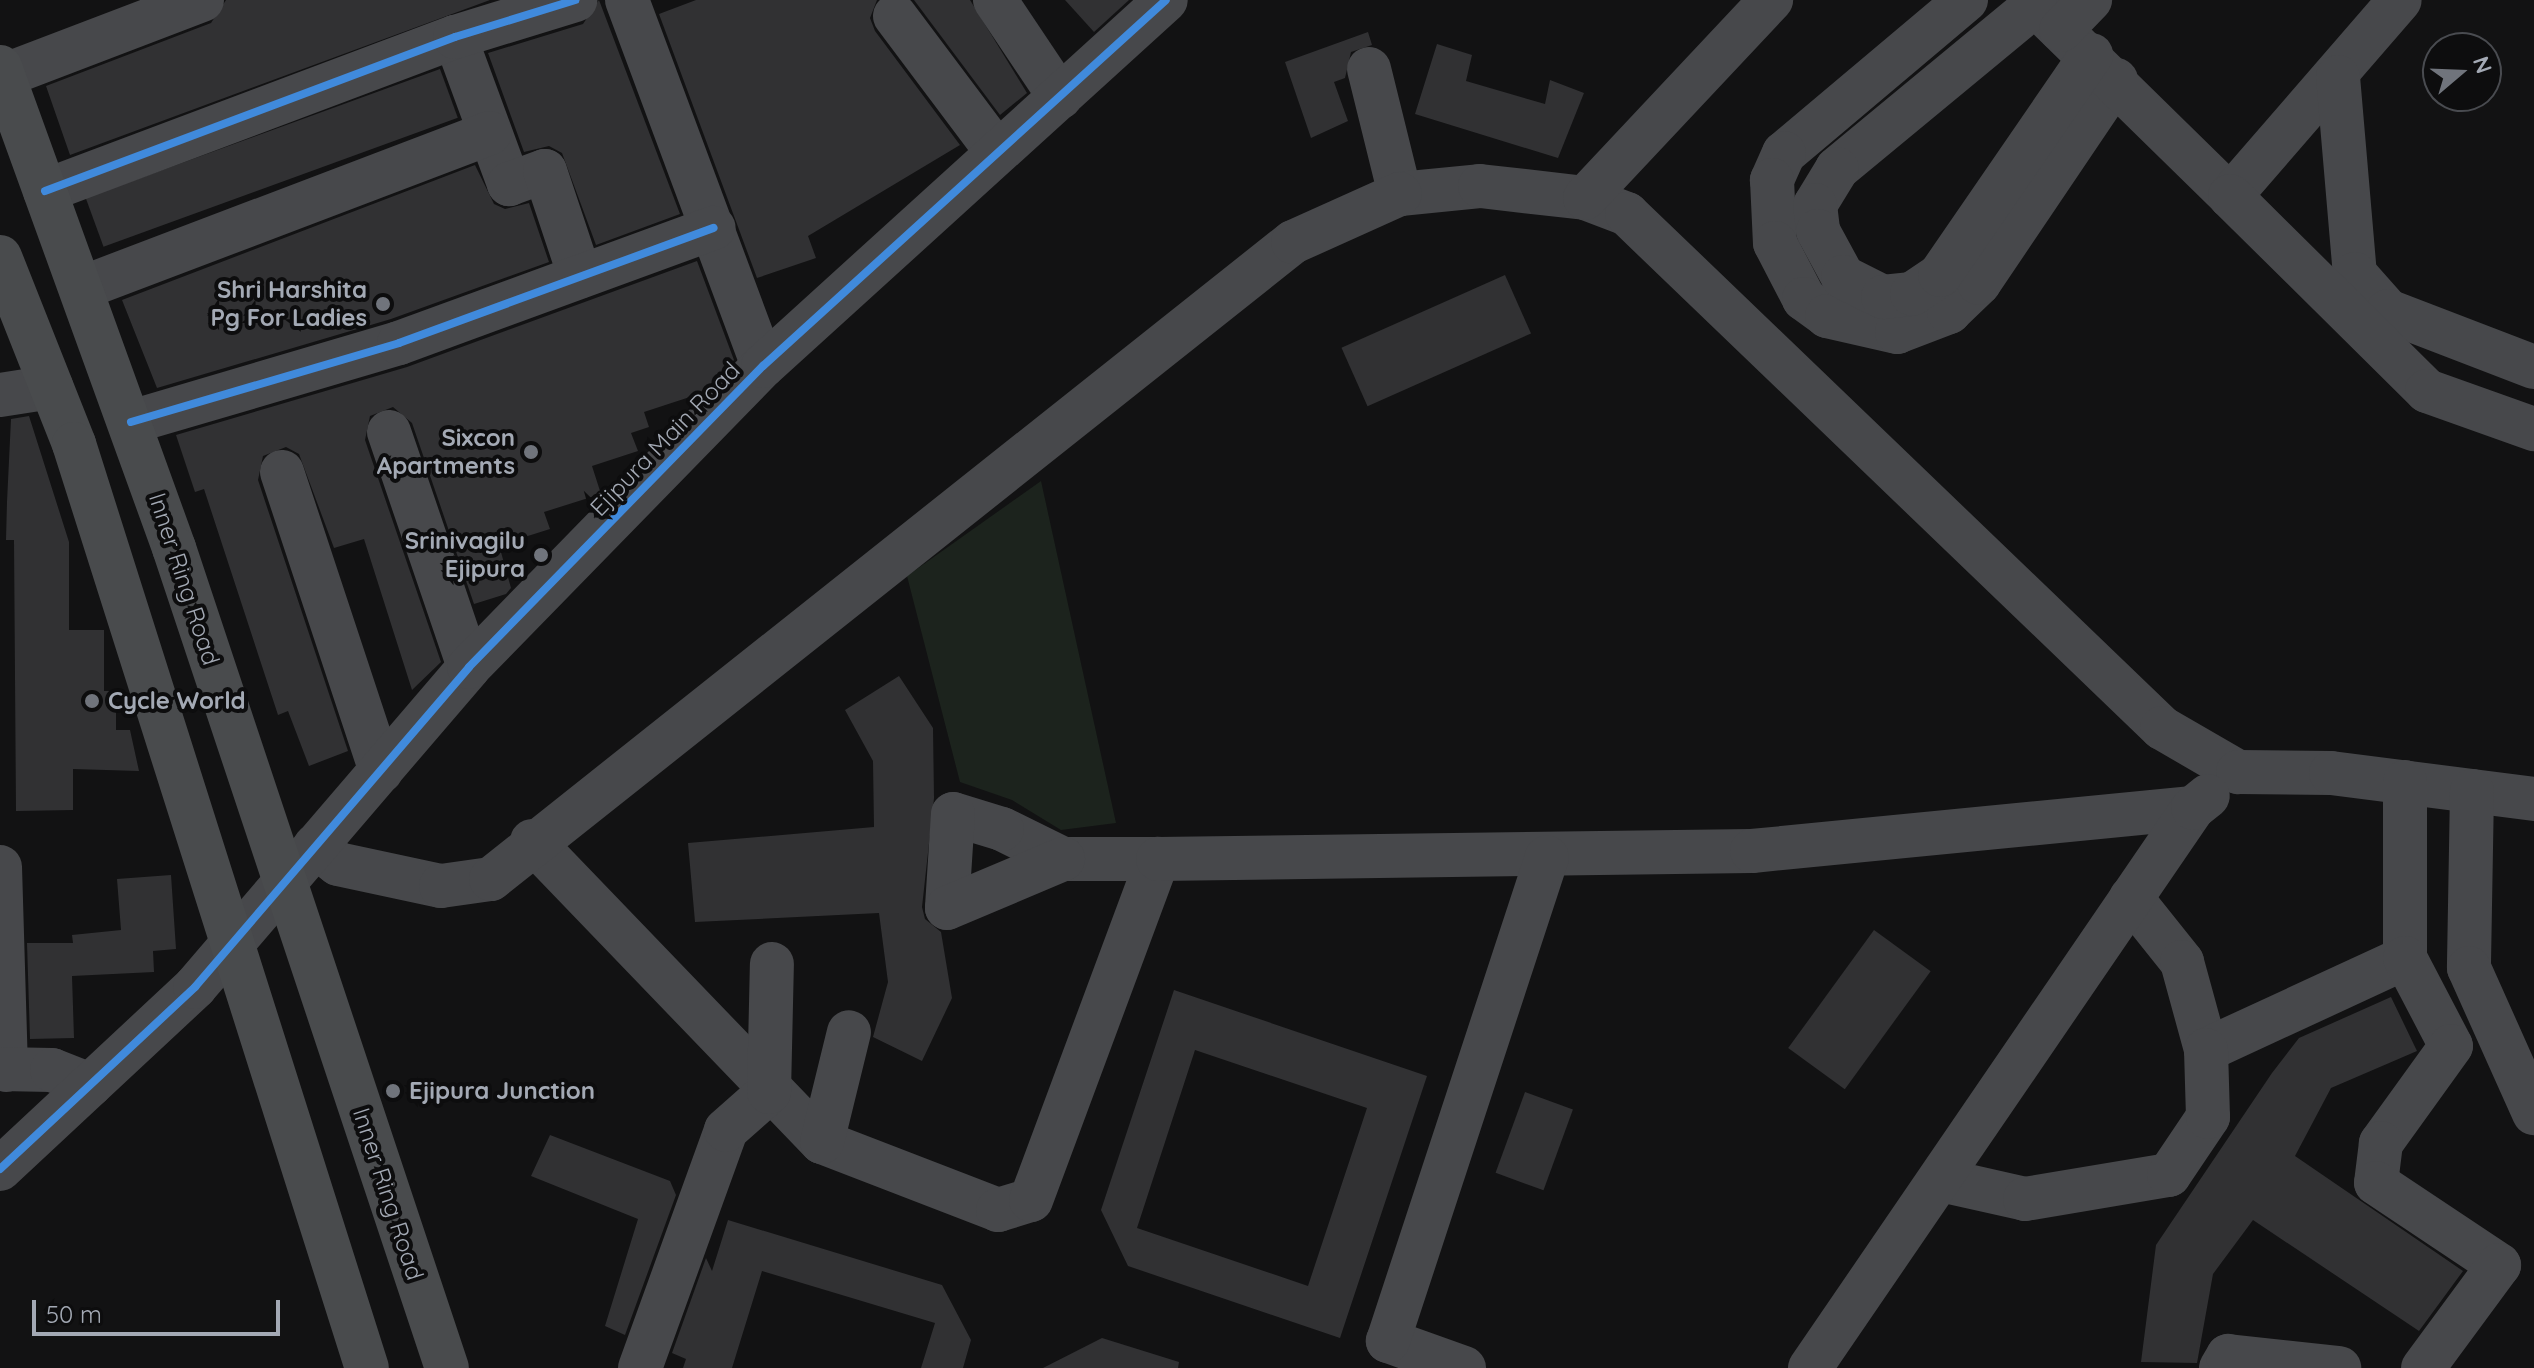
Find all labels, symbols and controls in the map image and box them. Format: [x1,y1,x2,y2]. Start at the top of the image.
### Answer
north arrow [2422,32,2502,112]
text: N [2467,53,2499,77]
place label: Shri Harshita Pg For Ladies [210,276,367,332]
marker: Shri Harshita Pg For Ladies [374,295,392,313]
street label: Ejipura Main Road [584,356,746,522]
place label: Sixcon Apartments [377,424,515,480]
marker: Sixcon Apartments [522,443,540,461]
street label: Inner Ring Road [143,489,225,669]
place label: Srinivagilu Ejipura [405,527,525,583]
marker: Srinivagilu Ejipura [532,546,550,564]
place label: Cycle World [108,687,246,715]
marker: Cycle World [83,692,101,710]
place label: Ejipura Junction [409,1077,595,1105]
marker: Ejipura Junction [384,1082,402,1100]
street label: Inner Ring Road [347,1104,429,1284]
scale bar [36,1284,284,1334]
text: 50 m [46,1299,102,1329]

